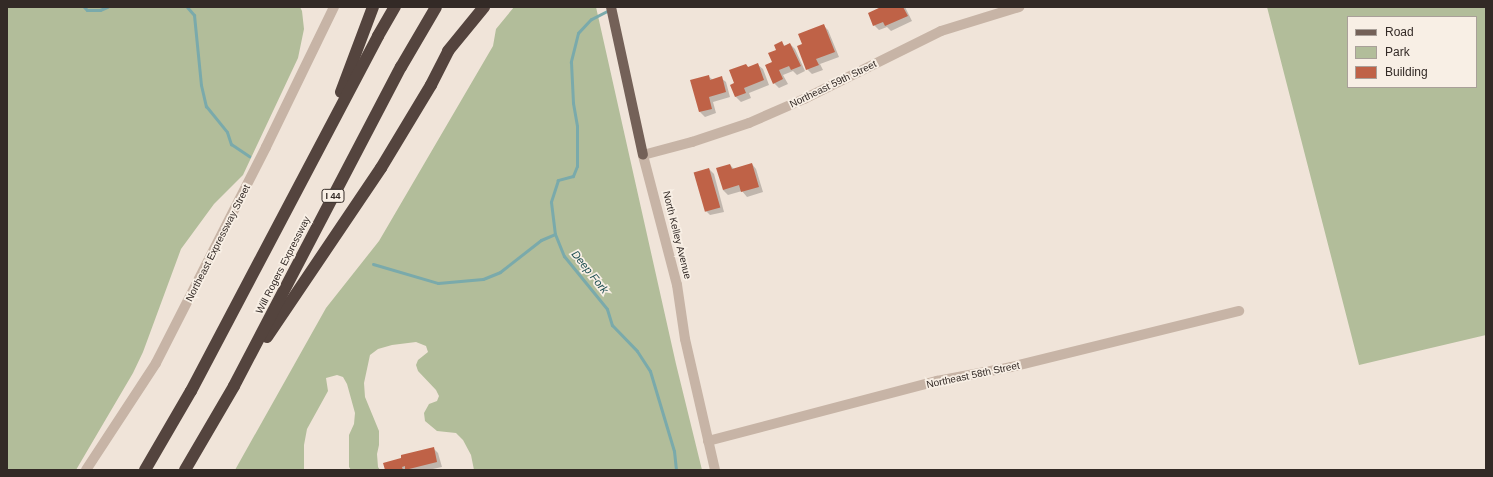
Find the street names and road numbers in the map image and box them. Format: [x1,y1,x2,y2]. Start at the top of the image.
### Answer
street label: Northeast 59th Street [788,58,878,110]
street label: Northeast Expressway Street [183,183,253,303]
road number: I 44 [321,189,345,203]
street label: North Kelley Avenue [660,189,694,281]
street label: Will Rogers Expressway [253,214,313,316]
street label: Northeast 58th Street [925,359,1021,391]

